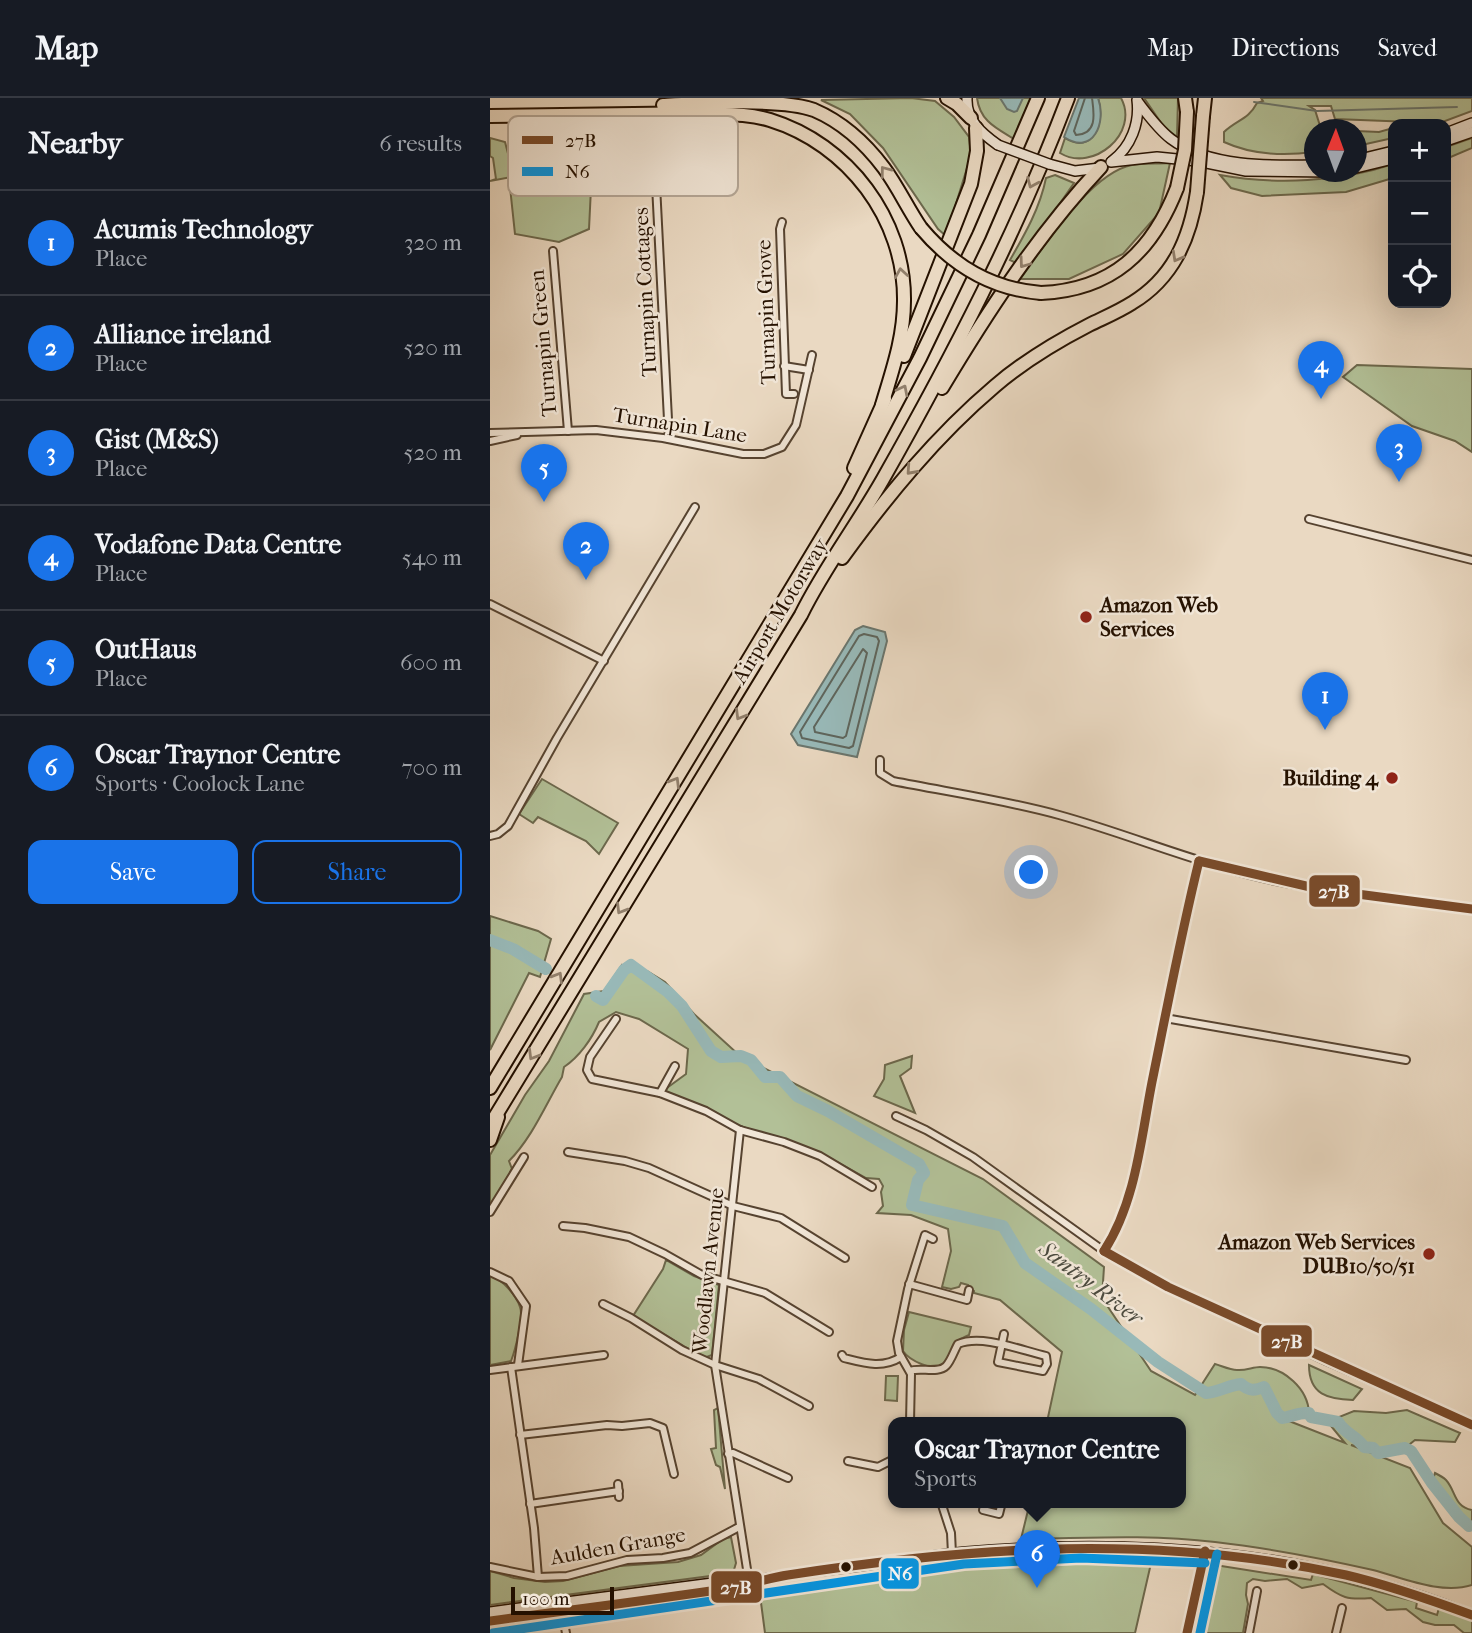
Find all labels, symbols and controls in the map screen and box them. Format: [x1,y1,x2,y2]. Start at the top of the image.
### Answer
text: Map [35,29,98,68]
text: Map [1147,34,1193,62]
text: Directions [1231,34,1339,62]
text: Saved [1377,34,1437,62]
legend [508,116,738,196]
north arrow [1304,119,1367,182]
map controls [1388,119,1451,308]
button: + [1388,119,1451,182]
text: Nearby [28,126,123,161]
text: 6 results [379,130,462,157]
text: 27B [565,130,596,152]
text: N6 [565,161,590,183]
one-way arrow [880,166,893,178]
one-way arrow [1026,177,1040,189]
button: − [1388,182,1451,245]
street label: Turnapin Cottages [629,207,661,377]
text: Acumis Technology [95,214,313,245]
text: 1 [47,229,55,256]
text: 320 m [404,229,462,256]
street label: Turnapin Grove [751,239,781,385]
text: Place [95,245,147,272]
button: locate [1388,245,1451,308]
one-way arrow [1172,250,1185,262]
one-way arrow [1020,255,1032,268]
one-way arrow [894,267,909,279]
street label: Turnapin Green [525,269,561,417]
text: Alliance ireland [95,319,271,350]
text: 2 [45,334,57,361]
text: 520 m [403,334,462,361]
pin: 4 [1298,341,1344,399]
text: Place [95,350,147,377]
one-way arrow [895,385,909,397]
street label: Turnapin Lane [611,403,749,447]
text: Gist (M&S) [95,424,219,455]
pin: 3 [1376,424,1422,482]
text: 3 [46,439,56,466]
text: 520 m [403,439,462,466]
pin: 5 [521,444,567,502]
text: Place [95,455,147,482]
one-way arrow [907,462,919,475]
pin: 2 [563,522,609,580]
text: Vodafone Data Centre [95,529,341,560]
street label: Airport Motorway [727,534,833,689]
text: 4 [44,544,58,571]
text: 540 m [402,544,462,571]
text: Place [95,560,147,587]
place label: Amazon Web Services [1098,593,1218,641]
marker: Amazon Web Services [1078,609,1094,625]
text: OutHaus [95,634,196,665]
text: 5 [46,649,56,676]
text: 600 m [400,649,462,676]
text: Place [95,665,147,692]
pin: 1 [1302,672,1348,730]
one-way arrow [735,708,748,721]
text: Oscar Traynor Centre [95,739,340,770]
text: 6 [45,754,57,781]
text: 700 m [402,754,462,781]
place label: Building 4 [1283,766,1380,791]
text: Sports · Coolock Lane [95,770,305,797]
marker: Building 4 [1384,770,1400,786]
one-way arrow [667,776,680,789]
button: Save [28,840,238,904]
button: Share [252,840,462,904]
your location [1014,855,1048,889]
line badge: 27B [1308,874,1361,908]
text: 27B [1318,881,1350,903]
one-way arrow [617,902,630,915]
one-way arrow [549,971,562,984]
one-way arrow [528,1047,541,1060]
street label: Woodlawn Avenue [687,1187,729,1356]
place label: Amazon Web Services DUB10/50/51 [1216,1230,1415,1278]
water label: Santry River [1033,1235,1150,1332]
marker: Amazon Web Services DUB10/50/51 [1421,1246,1437,1262]
line badge: 27B [1260,1324,1313,1358]
text: 27B [1271,1331,1303,1353]
popup [888,1417,1186,1508]
text: Oscar Traynor Centre [914,1434,1160,1465]
text: Sports [914,1465,977,1492]
street label: Aulden Grange [548,1522,687,1570]
pin: 6 [1014,1530,1060,1588]
line badge: N6 [880,1557,920,1590]
unlabelled marker [1286,1558,1300,1572]
unlabelled marker [839,1560,853,1574]
text: N6 [888,1563,913,1585]
line badge: 27B [710,1570,763,1604]
text: 27B [720,1577,752,1599]
scale bar [511,1584,614,1616]
text: 100 m [522,1588,570,1610]

